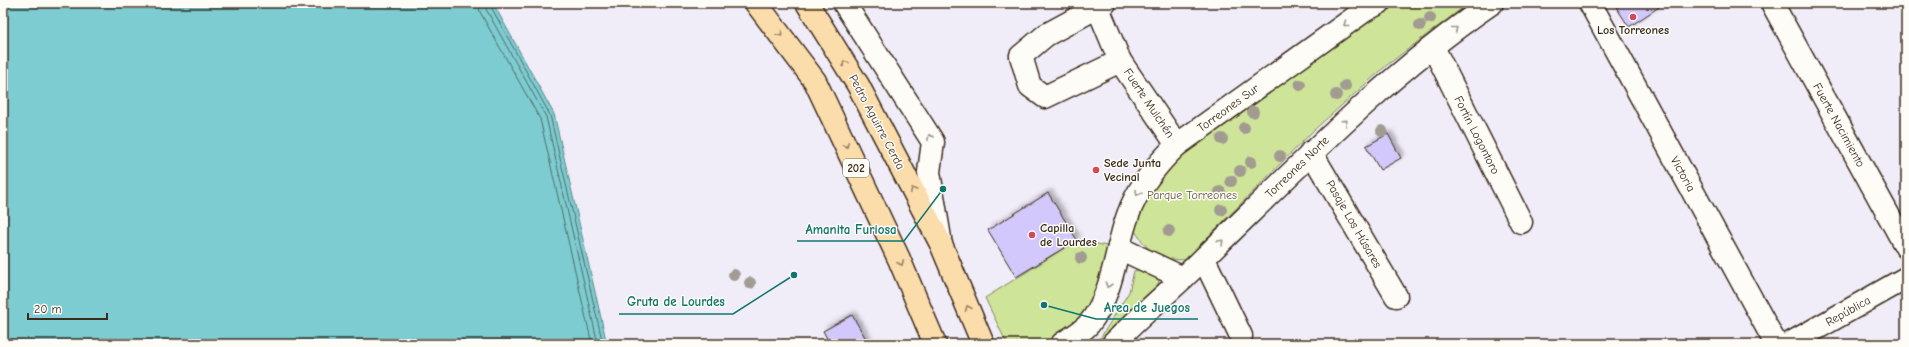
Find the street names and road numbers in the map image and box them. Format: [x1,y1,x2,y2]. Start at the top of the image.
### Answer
street label: Fuerte Mulchén [1121,66,1177,140]
street label: Pedro Aguirre Cerda [846,72,908,172]
street label: Fuerte Nacimiento [1810,80,1868,170]
street label: Torreones Sur [1195,81,1262,135]
street label: Fortín Logontoro [1451,94,1503,176]
street label: Torreones Norte [1262,133,1332,201]
street label: Victoria [1668,154,1698,194]
road number: 202 [843,159,869,177]
street label: Pasaje Los Húsares [1323,178,1385,270]
street label: República [1823,293,1873,329]

